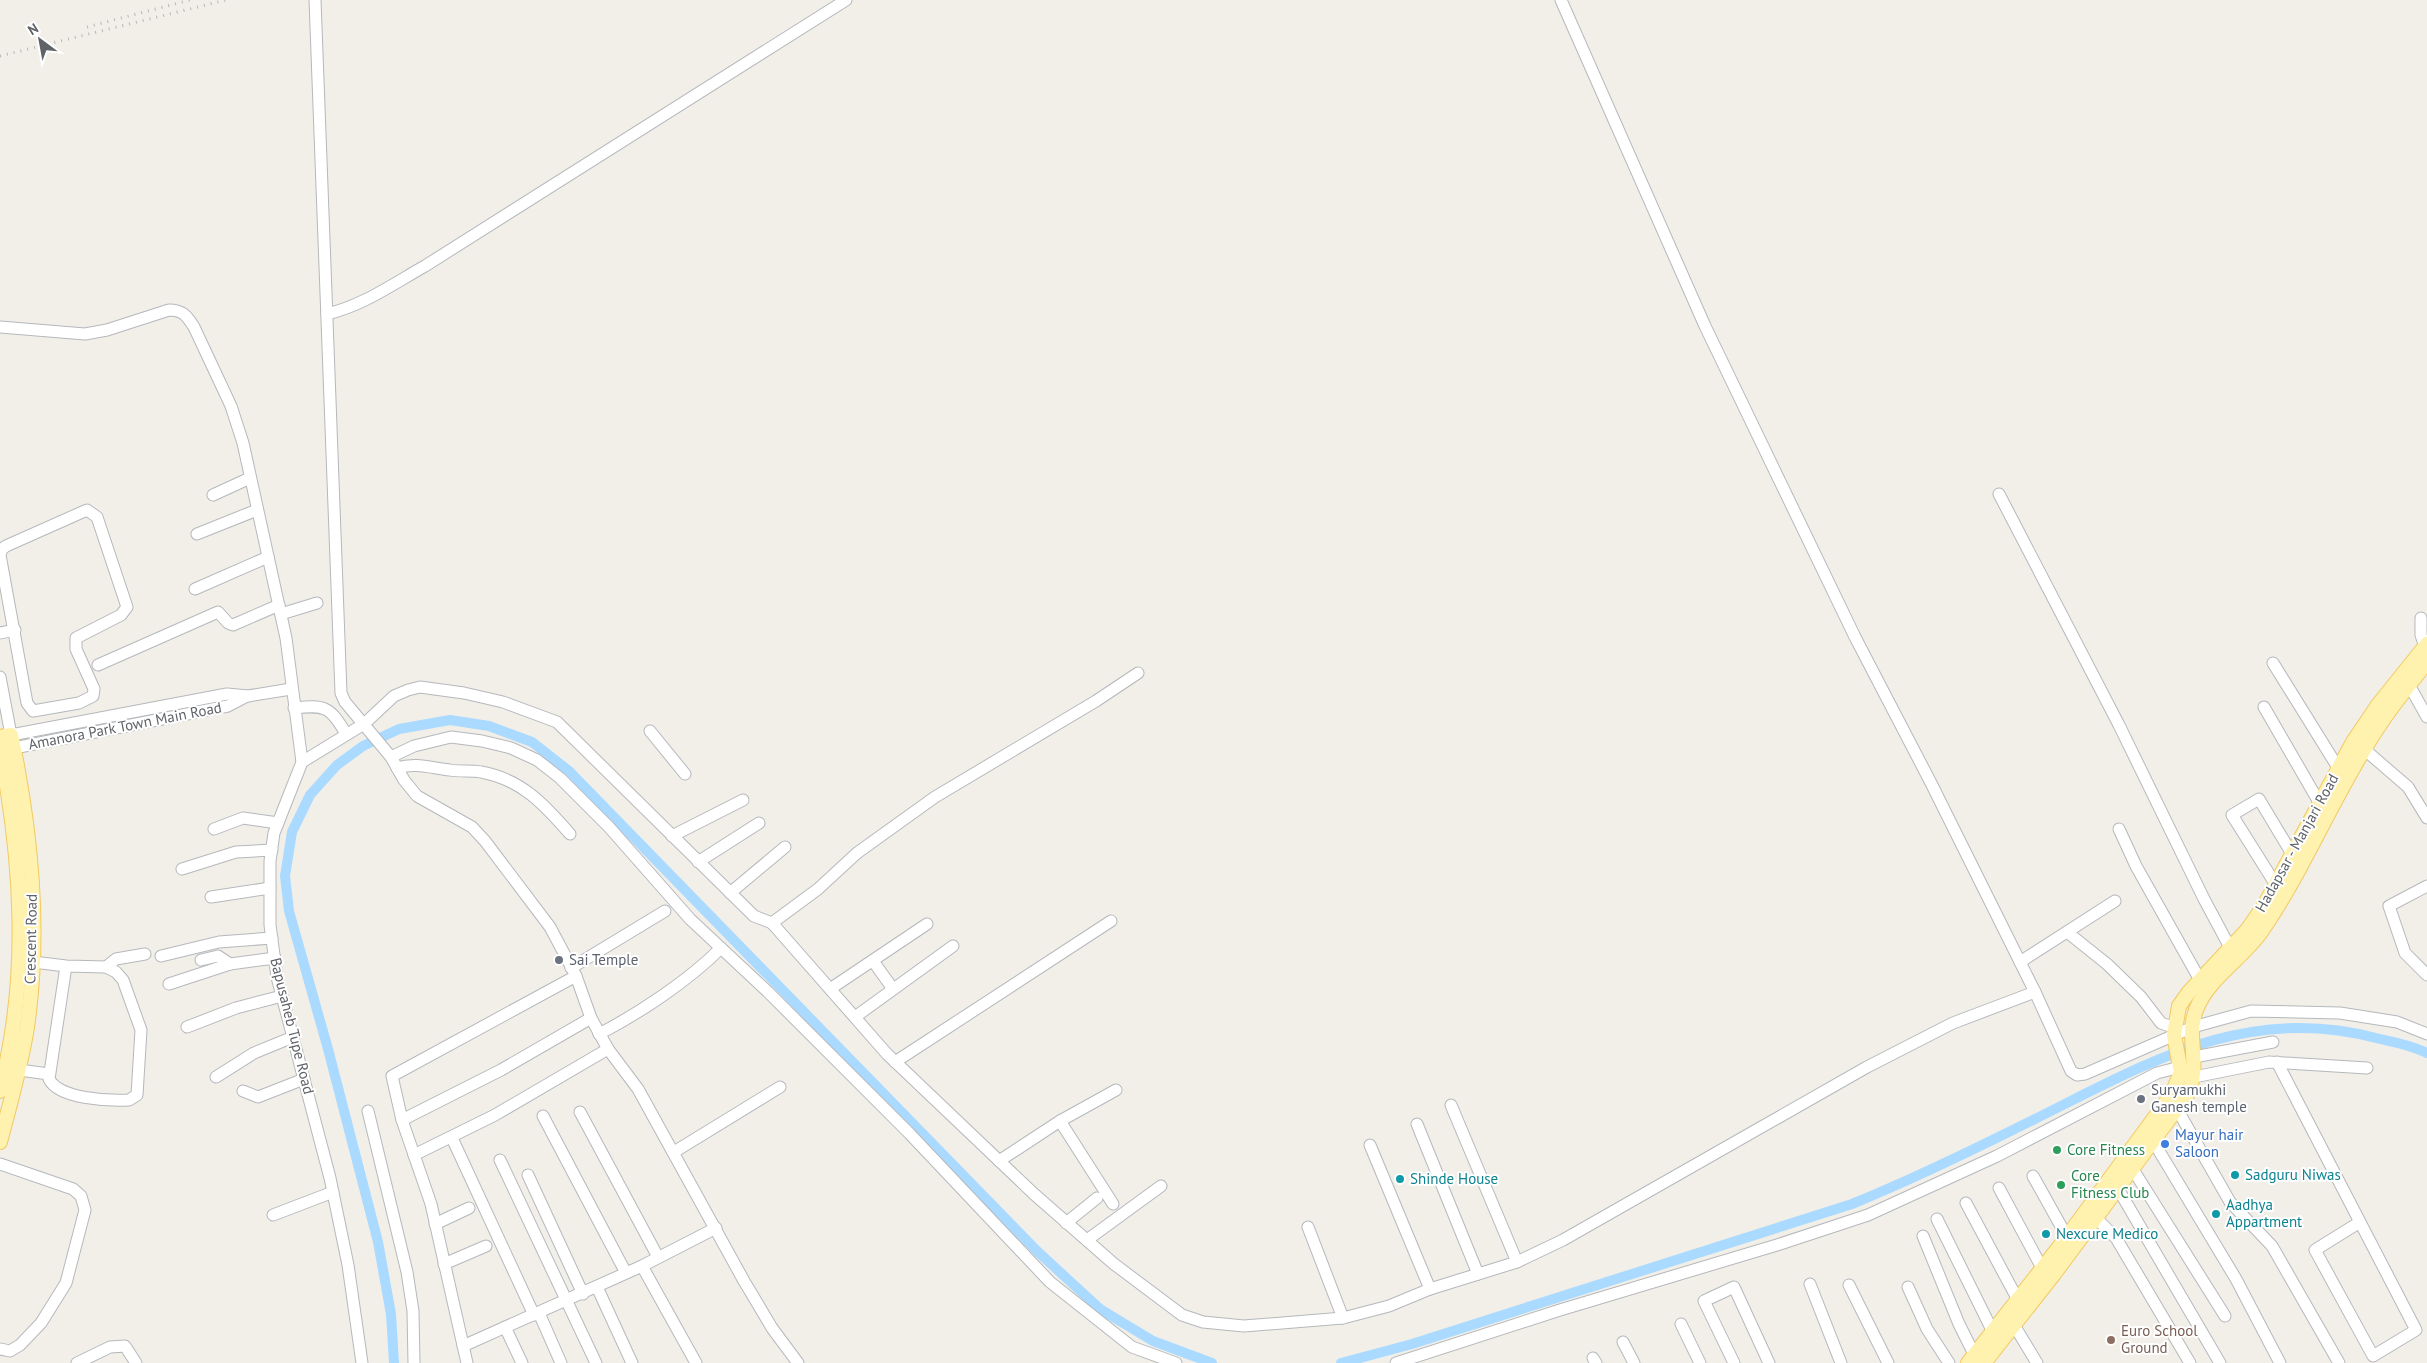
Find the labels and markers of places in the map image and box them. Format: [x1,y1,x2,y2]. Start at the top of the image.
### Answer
place label: Sai Temple [569,950,638,969]
marker: Sai Temple [553,954,565,966]
place label: Suryamukhi Ganesh temple [2151,1080,2247,1116]
marker: Suryamukhi Ganesh temple [2135,1093,2147,1105]
place label: Mayur hair Saloon [2175,1125,2243,1161]
marker: Mayur hair Saloon [2159,1138,2171,1150]
place label: Core Fitness [2067,1140,2145,1159]
marker: Core Fitness [2051,1144,2063,1156]
place label: Sadguru Niwas [2245,1165,2341,1184]
place label: Core Fitness Club [2071,1166,2149,1202]
place label: Shinde House [1410,1169,1498,1188]
marker: Sadguru Niwas [2229,1169,2241,1181]
marker: Shinde House [1394,1173,1406,1185]
marker: Core Fitness Club [2055,1179,2067,1191]
place label: Aadhya Appartment [2226,1195,2302,1231]
marker: Aadhya Appartment [2210,1208,2222,1220]
place label: Nexcure Medico [2056,1224,2158,1243]
marker: Nexcure Medico [2040,1228,2052,1240]
place label: Euro School Ground [2121,1321,2198,1357]
marker: Euro School Ground [2105,1334,2117,1346]

